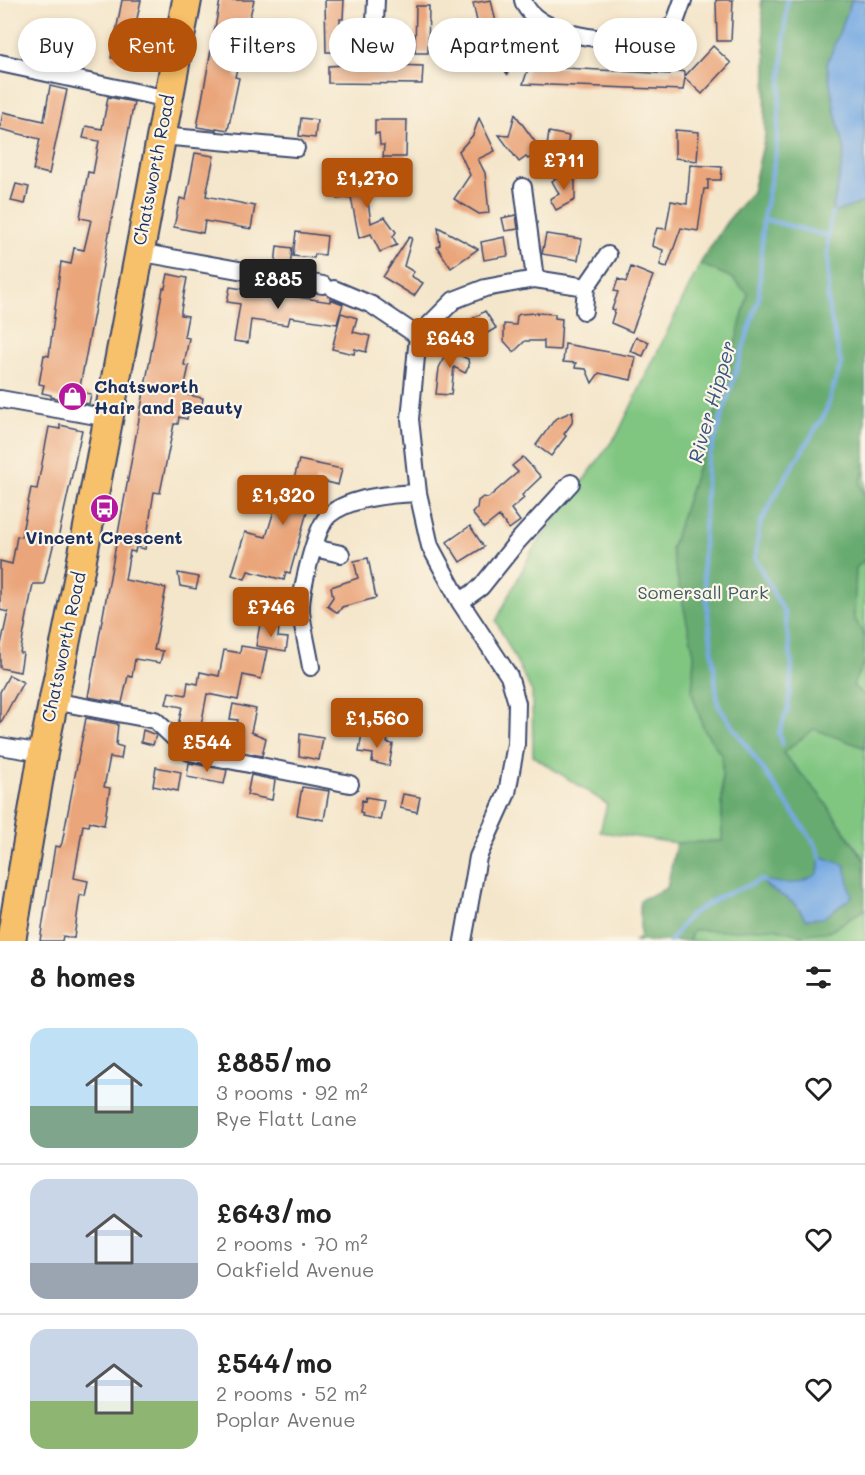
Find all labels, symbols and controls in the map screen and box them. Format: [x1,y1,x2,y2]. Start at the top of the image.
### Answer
chip: Buy [18,18,96,72]
chip: Rent [108,18,197,72]
chip: Filters [209,18,317,72]
chip: New [329,18,416,72]
chip: Apartment [428,18,581,72]
chip: House [593,18,697,72]
street label: Chatsworth Road [127,92,179,247]
pin: £711 [528,140,600,191]
text: £711 [543,146,585,172]
pin: £1,270 [318,158,416,209]
text: £1,270 [336,164,398,190]
pin: £885 [242,259,314,310]
text: £885 [254,265,302,291]
pin: £643 [414,318,486,369]
text: £643 [425,324,475,350]
water label: River Hipper [681,338,741,466]
place label: Chatsworth Hair and Beauty [94,374,243,419]
shop icon: Chatsworth Hair and Beauty [57,381,89,413]
pin: £1,320 [234,475,332,526]
text: £1,320 [251,481,315,507]
bus stop icon: Vincent Crescent [88,493,120,525]
place label: Vincent Crescent [26,525,182,549]
street label: Chatsworth Road [35,569,91,724]
park label: Somersall Park [638,580,768,604]
pin: £746 [235,587,307,638]
text: £746 [247,593,295,619]
pin: £1,560 [328,698,426,749]
text: £1,560 [345,704,409,730]
pin: £544 [171,722,243,773]
text: £544 [182,728,232,754]
text: 8 homes [30,960,136,994]
icon: filters [802,961,835,994]
text: £885/mo [216,1045,331,1079]
icon: home [78,1052,150,1124]
icon: heart [802,1072,835,1105]
text: 3 rooms · 92 m² [216,1079,368,1105]
text: Rye Flatt Lane [216,1105,357,1131]
text: £643/mo [216,1196,332,1230]
icon: home [78,1203,150,1275]
icon: heart [802,1223,835,1256]
text: 2 rooms · 70 m² [216,1230,368,1256]
text: Oakfield Avenue [216,1256,375,1282]
text: £544/mo [216,1346,332,1380]
icon: home [78,1353,150,1425]
icon: heart [802,1373,835,1406]
text: 2 rooms · 52 m² [216,1380,367,1406]
text: Poplar Avenue [216,1406,356,1432]

